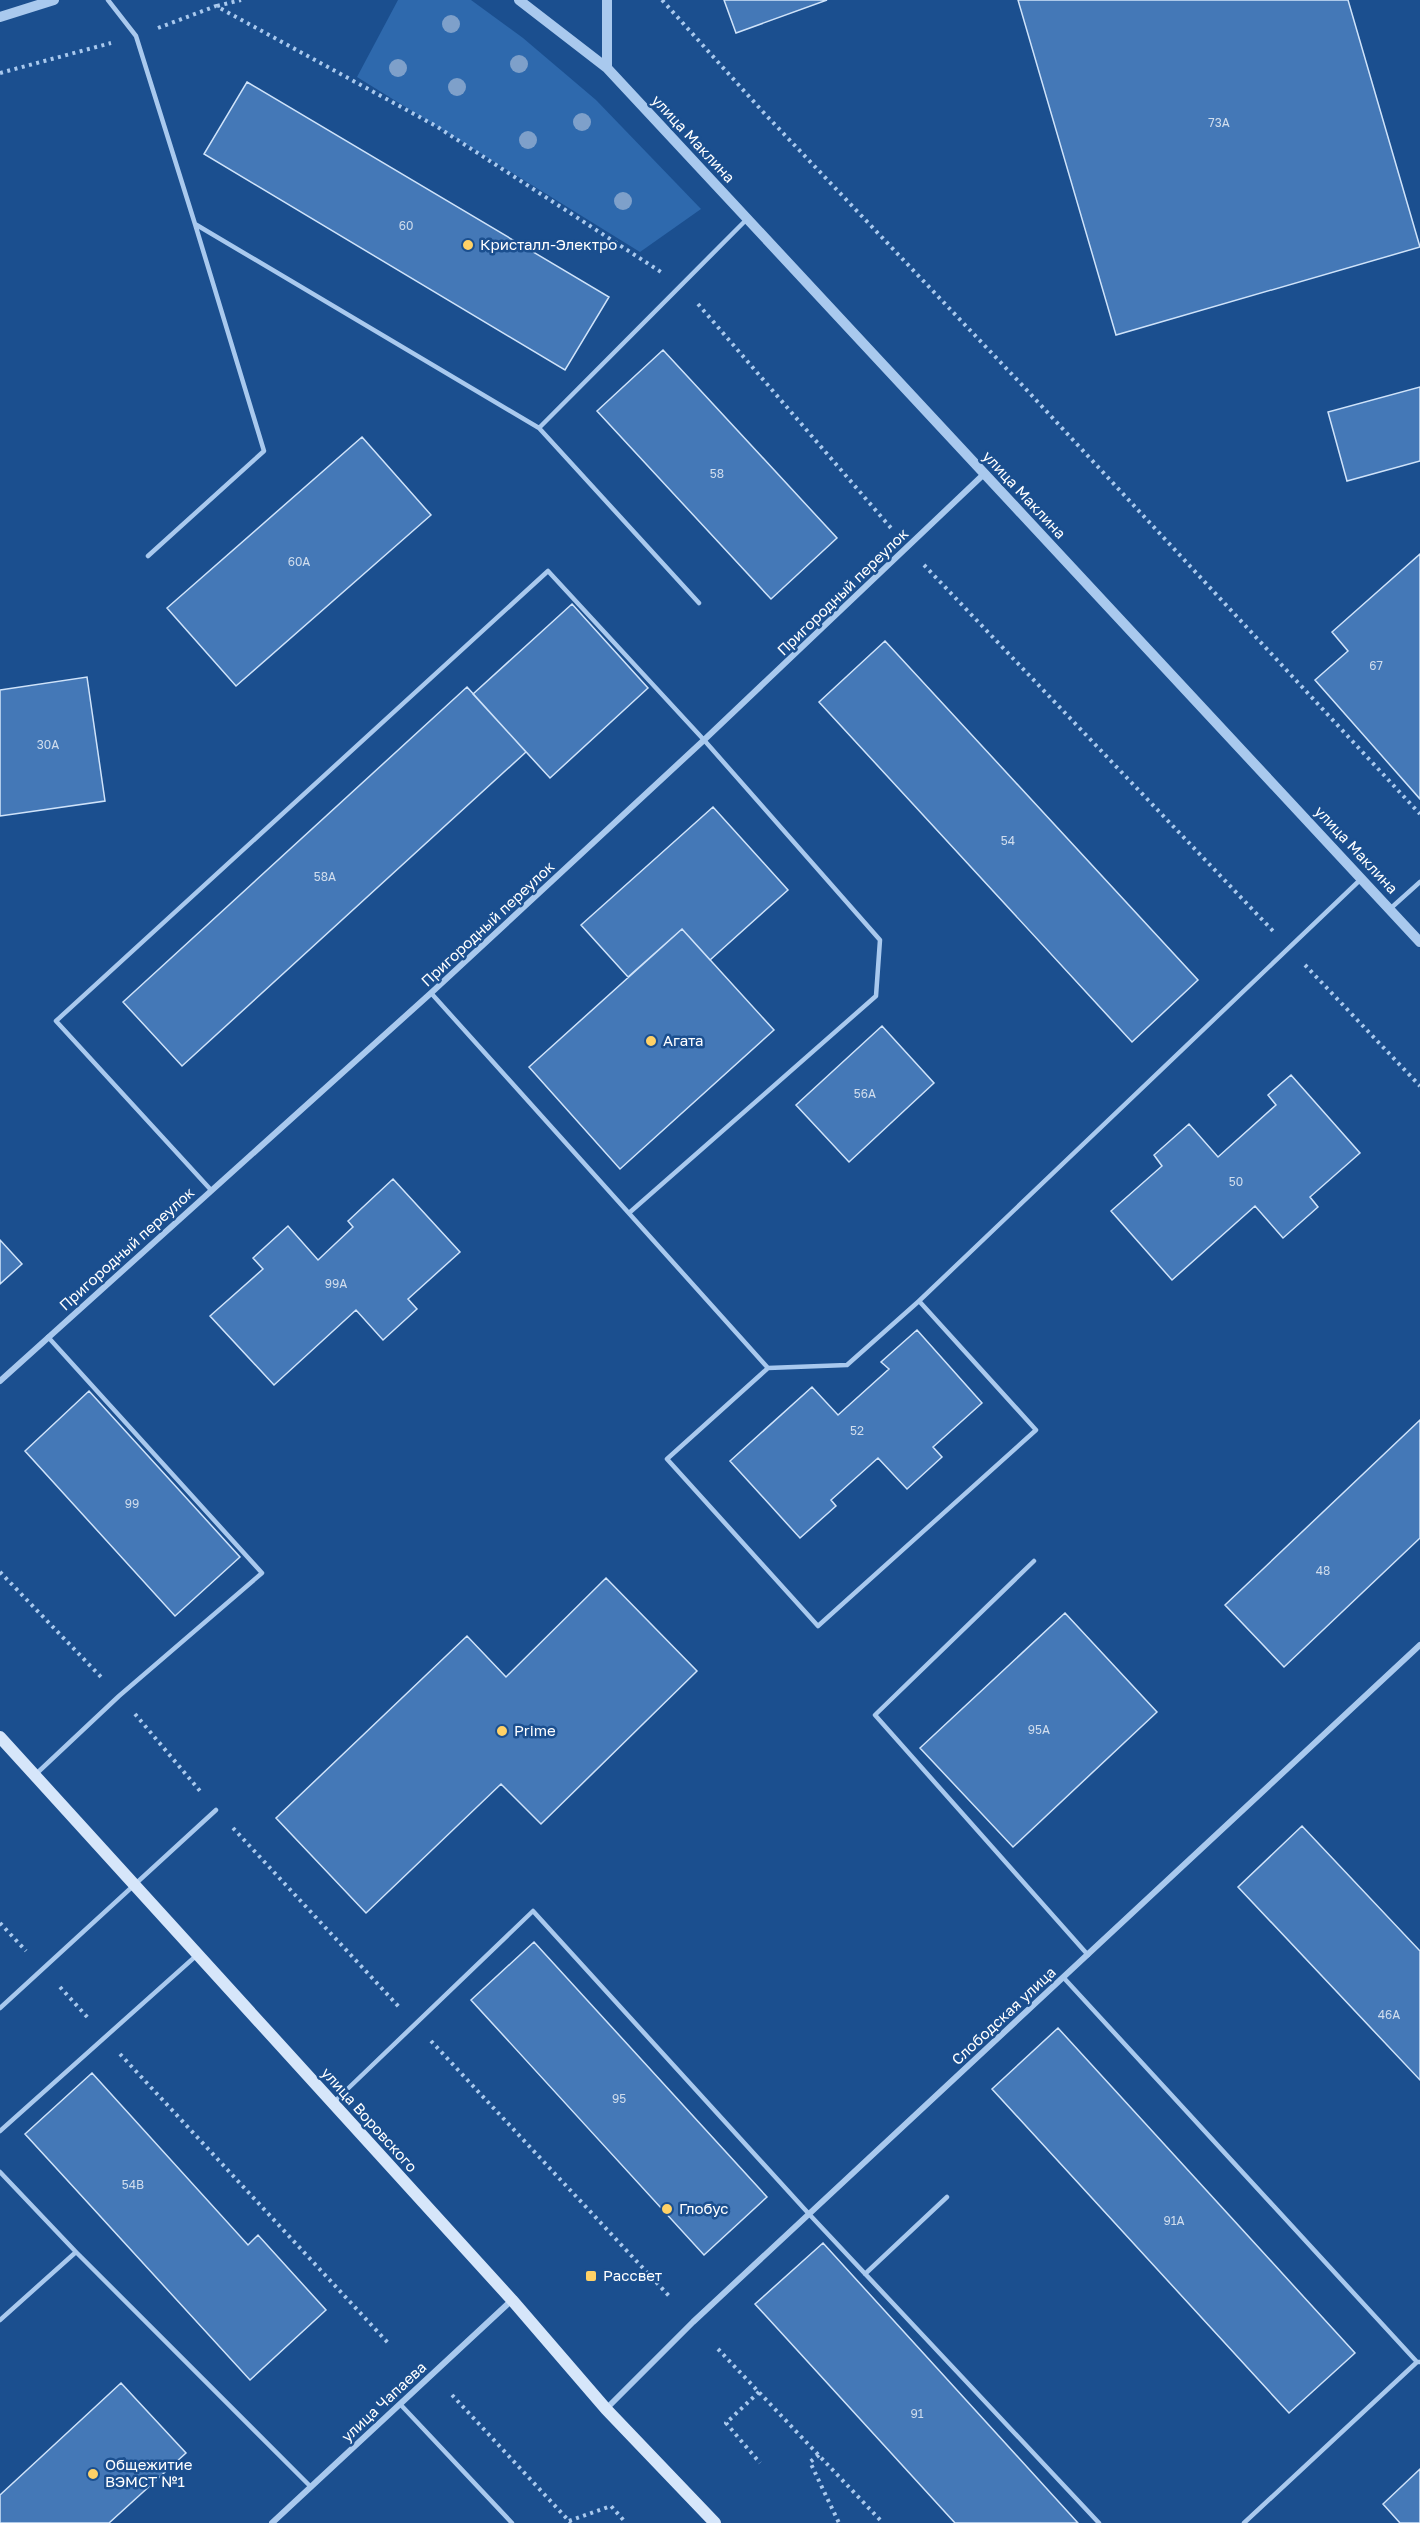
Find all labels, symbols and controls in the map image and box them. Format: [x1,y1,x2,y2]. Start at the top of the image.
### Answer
street label: улица Маклина [648,91,739,186]
house number: 73А [1208,115,1230,130]
house number: 60 [399,218,413,233]
place label: Кристалл-Электро [480,235,617,253]
marker: Кристалл-Электро [461,238,475,252]
street label: улица Маклина [979,447,1070,542]
house number: 58 [710,466,724,481]
street label: Пригородный переулок [773,524,912,659]
house number: 60А [288,554,310,569]
house number: 67 [1369,658,1383,673]
house number: 30А [37,737,59,752]
street label: улица Маклина [1311,802,1402,897]
house number: 54 [1001,833,1015,848]
street label: Пригородный переулок [417,857,558,990]
house number: 58А [314,869,336,884]
place label: Агата [663,1031,704,1049]
marker: Агата [644,1034,658,1048]
house number: 56А [854,1086,876,1101]
house number: 50 [1229,1174,1243,1189]
street label: Пригородный переулок [55,1183,198,1314]
house number: 99А [325,1276,347,1291]
house number: 52 [850,1423,864,1438]
house number: 99 [125,1496,139,1511]
house number: 48 [1316,1563,1330,1578]
place label: Prime [514,1721,556,1739]
house number: 95А [1028,1722,1050,1737]
marker: Prime [495,1724,509,1738]
street label: Слободская улица [948,1962,1059,2068]
house number: 46А [1378,2007,1400,2022]
street label: улица Воровского [318,2063,421,2175]
house number: 95 [612,2091,626,2106]
house number: 54В [122,2177,144,2192]
place label: Глобус [679,2199,728,2217]
marker: Глобус [660,2202,674,2216]
house number: 91А [1163,2213,1185,2228]
place label: Рассвет [603,2266,663,2284]
marker: Рассвет [584,2269,598,2283]
street label: улица Чапаева [337,2357,429,2445]
house number: 91 [910,2406,924,2421]
place label: Общежитие ВЭМСТ №1 [105,2455,193,2490]
marker: Общежитие ВЭМСТ №1 [86,2467,100,2481]

